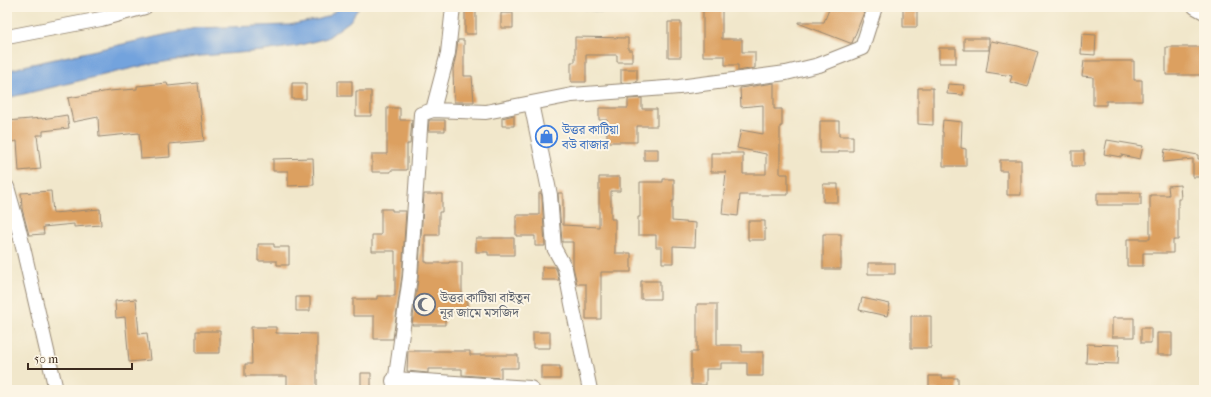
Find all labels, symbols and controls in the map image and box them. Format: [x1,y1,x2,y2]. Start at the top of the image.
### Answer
place label: উত্তর কাটিয়া বউ বাজার [561,121,619,152]
shop icon: উত্তর কাটিয়া বউ বাজার [533,123,559,149]
place label: উত্তর কাটিয়া বাইতুন নূর জামে মসজিদ [439,289,531,320]
mosque icon: উত্তর কাটিয়া বাইতুন নূর জামে মসজিদ [411,291,437,317]
scale bar [28,345,132,371]
text: 50 m [34,352,58,366]

